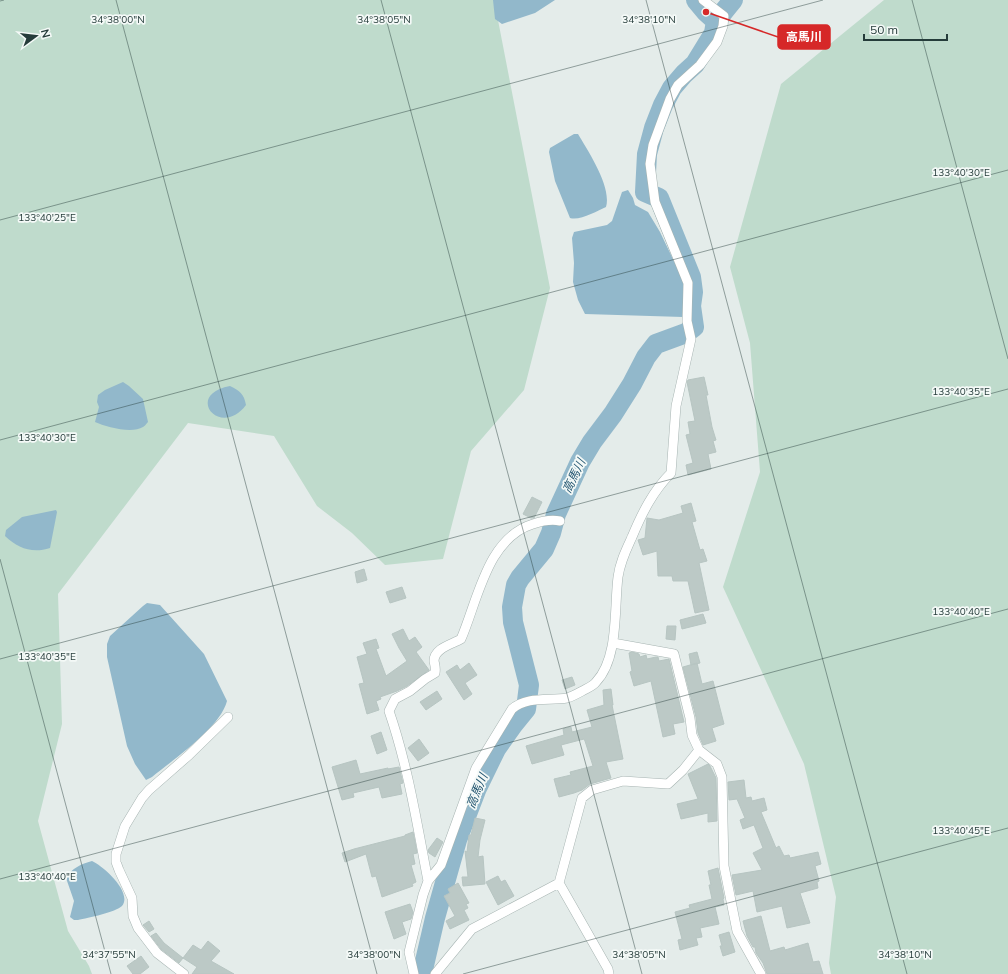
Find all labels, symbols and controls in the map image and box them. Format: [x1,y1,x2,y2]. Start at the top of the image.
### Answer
text: 34°38'00"N [91,13,145,26]
text: 34°38'05"N [357,13,411,26]
text: 34°38'10"N [622,13,676,26]
north arrow [16,16,56,56]
scale bar [864,16,947,42]
text: 50 m [870,22,898,37]
callout: 高馬川 [778,25,830,49]
text: N [38,28,53,39]
text: 高馬川 [786,29,822,44]
text: 133°40'30"E [932,166,990,179]
text: 133°40'25"E [18,211,76,224]
text: 133°40'35"E [932,385,990,398]
text: 133°40'30"E [18,431,76,444]
water label: 高馬川 [559,455,589,495]
text: 133°40'40"E [932,605,990,618]
text: 133°40'35"E [18,650,76,663]
water label: 高馬川 [463,769,491,810]
text: 133°40'45"E [932,824,990,837]
text: 133°40'40"E [18,870,76,883]
text: 34°37'55"N [82,948,136,961]
text: 34°38'00"N [347,948,401,961]
text: 34°38'05"N [612,948,666,961]
text: 34°38'10"N [878,948,932,961]

